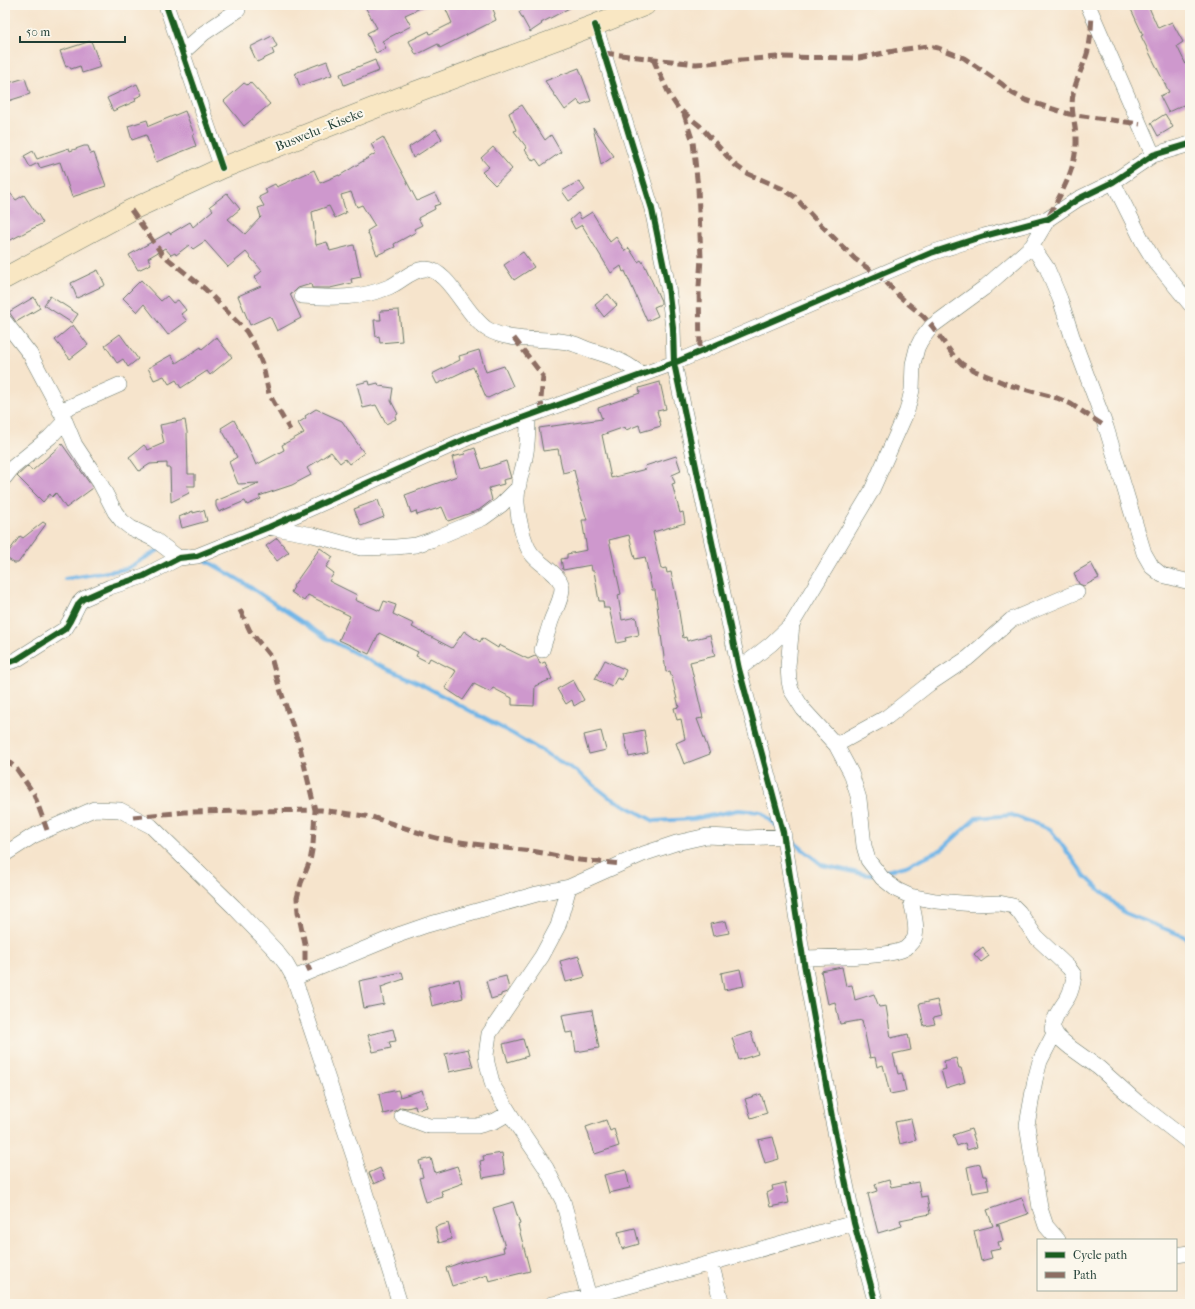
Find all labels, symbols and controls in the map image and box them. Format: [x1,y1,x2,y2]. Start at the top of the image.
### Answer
scale bar [20,18,125,44]
text: 50 m [26,25,50,39]
street label: Buswelu - Kiseke [273,105,366,154]
legend [1037,1239,1177,1291]
text: Cycle path [1073,1248,1128,1262]
text: Path [1073,1268,1097,1282]

